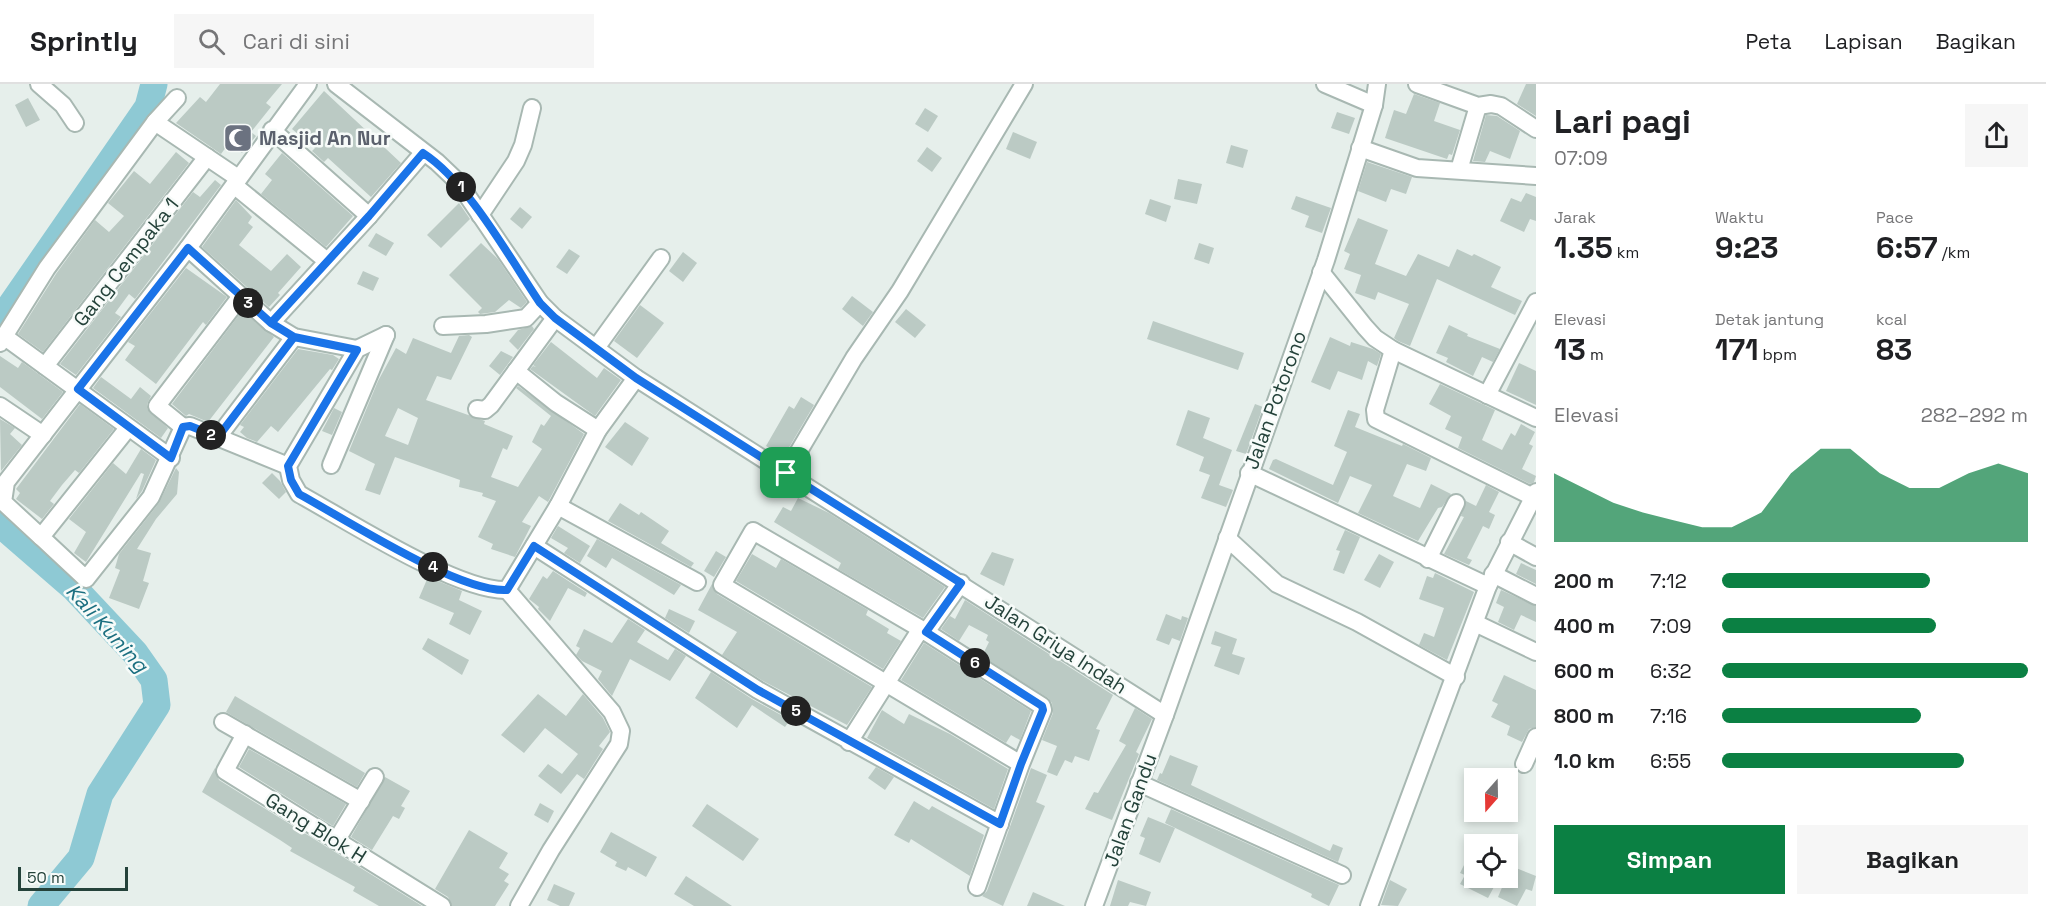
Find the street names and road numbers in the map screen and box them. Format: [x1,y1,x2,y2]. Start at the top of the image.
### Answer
street label: Gang Cempaka 1 [68,192,184,332]
street label: Jalan Potorono [1238,327,1312,473]
street label: Jalan Griya Indah [980,588,1132,700]
street label: Jalan Gandu [1097,750,1163,870]
street label: Gang Blok H [261,787,371,869]

